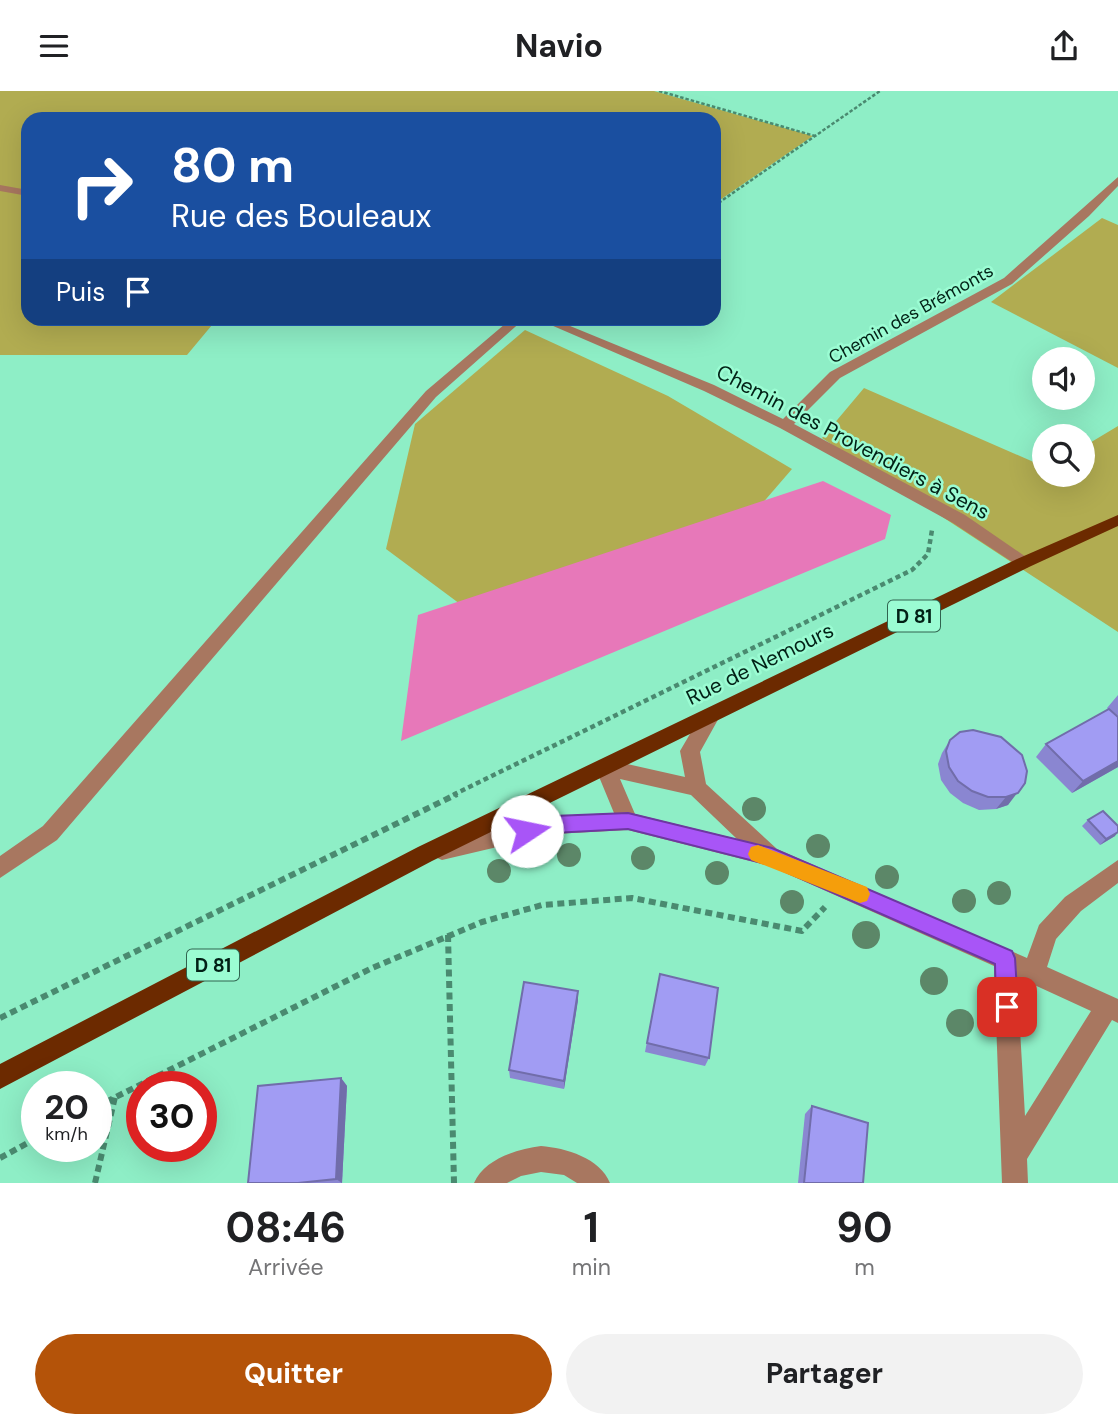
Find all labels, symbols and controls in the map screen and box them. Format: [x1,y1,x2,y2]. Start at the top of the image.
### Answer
text: Navio [515,25,603,67]
icon: menu [35,27,73,65]
icon: share [1045,27,1083,65]
text: 80 m [171,133,294,197]
icon: right [56,140,147,231]
text: Rue des Bouleaux [171,195,431,237]
street label: Chemin des Brémonts [824,259,998,369]
icon: arrive [119,273,157,311]
text: Puis [56,275,105,309]
map controls [1032,347,1095,487]
button: sound [1032,347,1095,410]
street label: Chemin des Provendiers à Sens [712,358,994,526]
button: search [1032,424,1095,487]
road number: D 81 [888,601,940,631]
street label: Rue de Nemours [682,616,838,712]
position arrow [490,794,564,868]
road number: D 81 [187,950,239,981]
pin [977,977,1037,1037]
icon: arrive [988,988,1026,1026]
speed limit sign: 30 [126,1071,217,1162]
text: 20 [44,1084,89,1130]
text: km/h [45,1122,88,1146]
text: 08:46 [225,1200,346,1255]
text: 1 [584,1200,599,1255]
text: 90 [836,1200,893,1255]
text: Arrivée [248,1252,324,1282]
text: min [572,1252,611,1282]
text: m [854,1252,875,1282]
button: Quitter [35,1334,552,1414]
button: Partager [566,1334,1083,1414]

